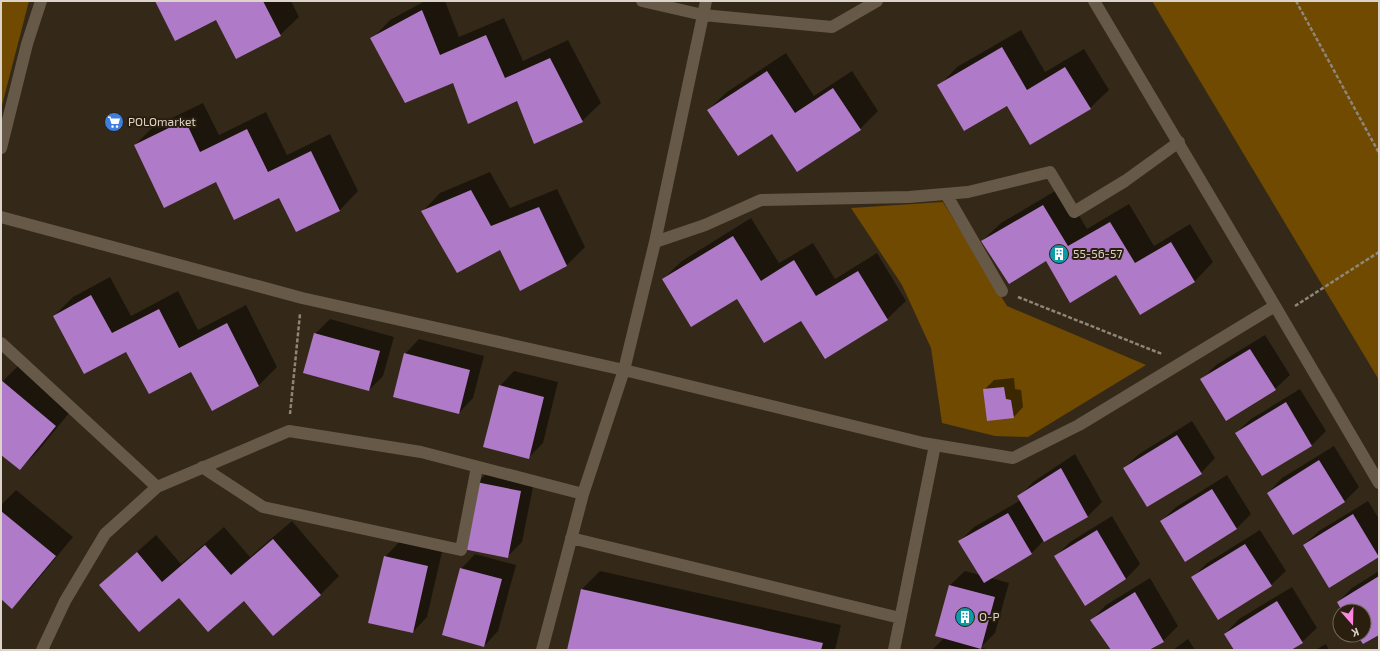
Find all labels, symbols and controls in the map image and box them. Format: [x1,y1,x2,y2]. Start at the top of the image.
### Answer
supermarket icon: POLOmarket [103,111,125,133]
place label: POLOmarket [128,114,196,128]
building icon: 55-56-57 [1048,243,1070,265]
place label: 55-56-57 [1073,246,1123,260]
north arrow [1332,603,1372,643]
building icon: O-P [954,606,976,628]
place label: O-P [979,609,999,623]
text: K [1350,626,1361,640]

